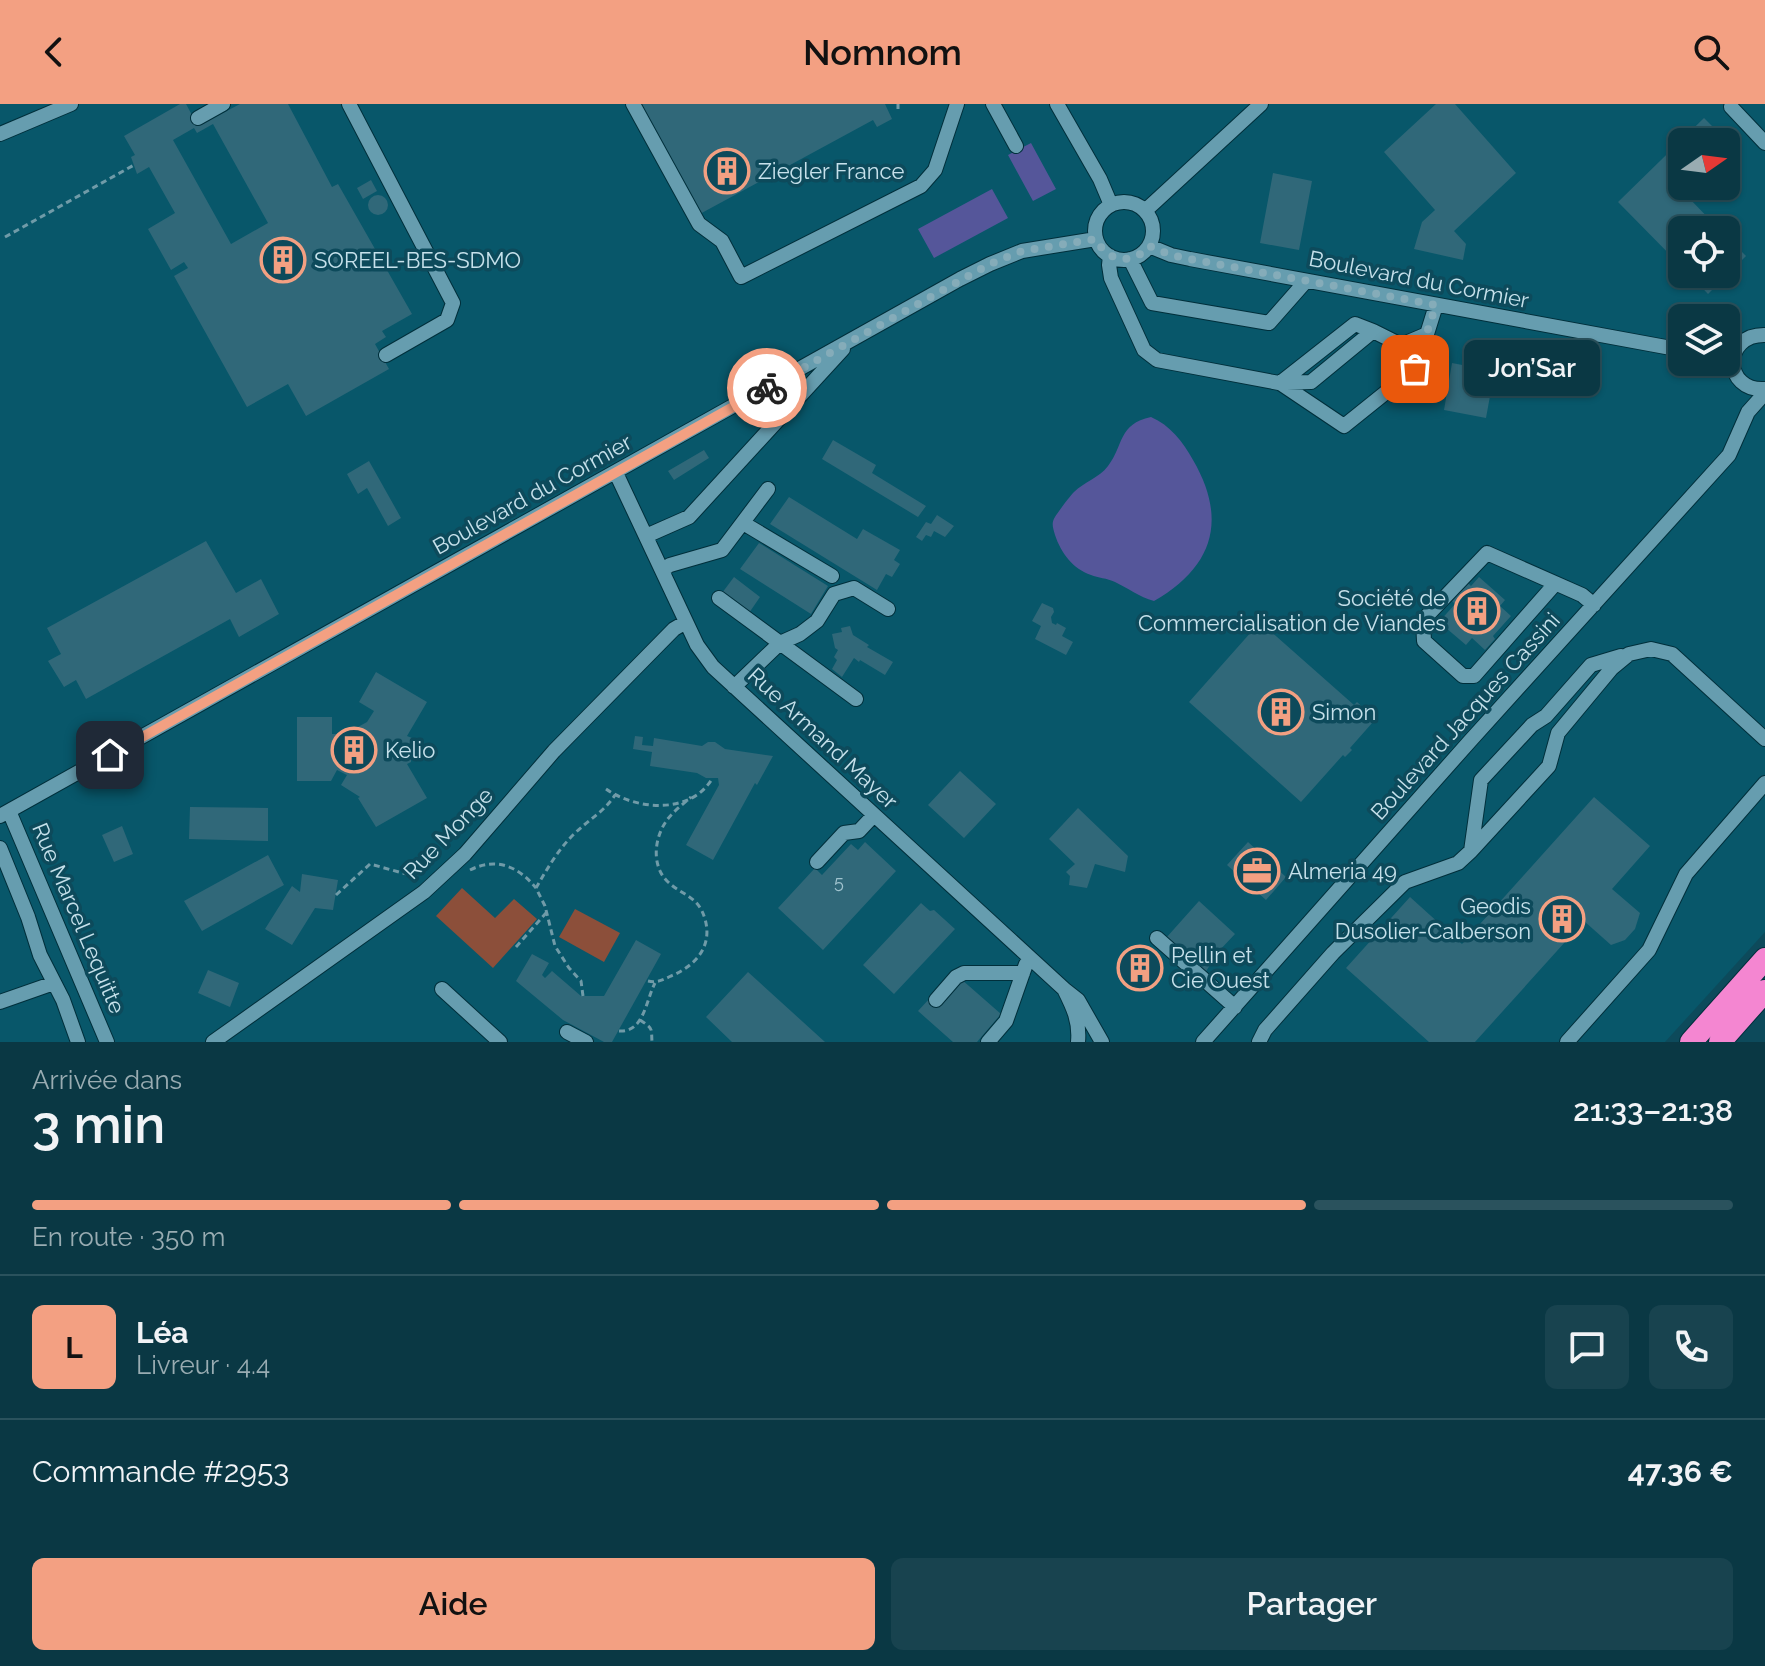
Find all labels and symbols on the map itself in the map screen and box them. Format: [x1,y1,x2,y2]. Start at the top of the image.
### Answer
north arrow [1668,128,1740,200]
building icon: Ziegler France [703,147,751,195]
place label: Ziegler France [758,158,904,184]
building icon: SOREEL-BES-SDMO [259,236,307,284]
street label: Boulevard du Cormier [1307,245,1531,313]
place label: SOREEL-BES-SDMO [314,247,521,273]
pin [1381,335,1449,403]
callout: Jon’Sar [1463,341,1599,397]
courier [727,348,807,428]
street label: Boulevard du Cormier [428,428,636,560]
place label: Société de Commercialisation de Viandes [1138,585,1446,636]
building icon: Société de Commercialisation de Viandes [1453,587,1501,635]
street label: Boulevard Jacques Cassini [1365,607,1565,825]
street label: Rue Armand Mayer [743,662,903,814]
building icon: Simon [1257,688,1305,736]
place label: Simon [1312,699,1376,725]
pin [76,721,144,789]
building icon: Kelio [330,726,378,774]
place label: Kelio [385,737,435,763]
street label: Rue Monge [398,782,498,884]
street label: Rue Marcel Lequitte [27,819,131,1017]
office icon: Almeria 49 [1233,847,1281,895]
place label: Almeria 49 [1288,858,1397,884]
house number: 5 [834,871,844,892]
place label: Geodis Dusolier-Calberson [1335,893,1531,944]
building icon: Geodis Dusolier-Calberson [1538,895,1586,943]
place label: Pellin et Cie Ouest [1171,942,1271,993]
building icon: Pellin et Cie Ouest [1116,944,1164,992]

